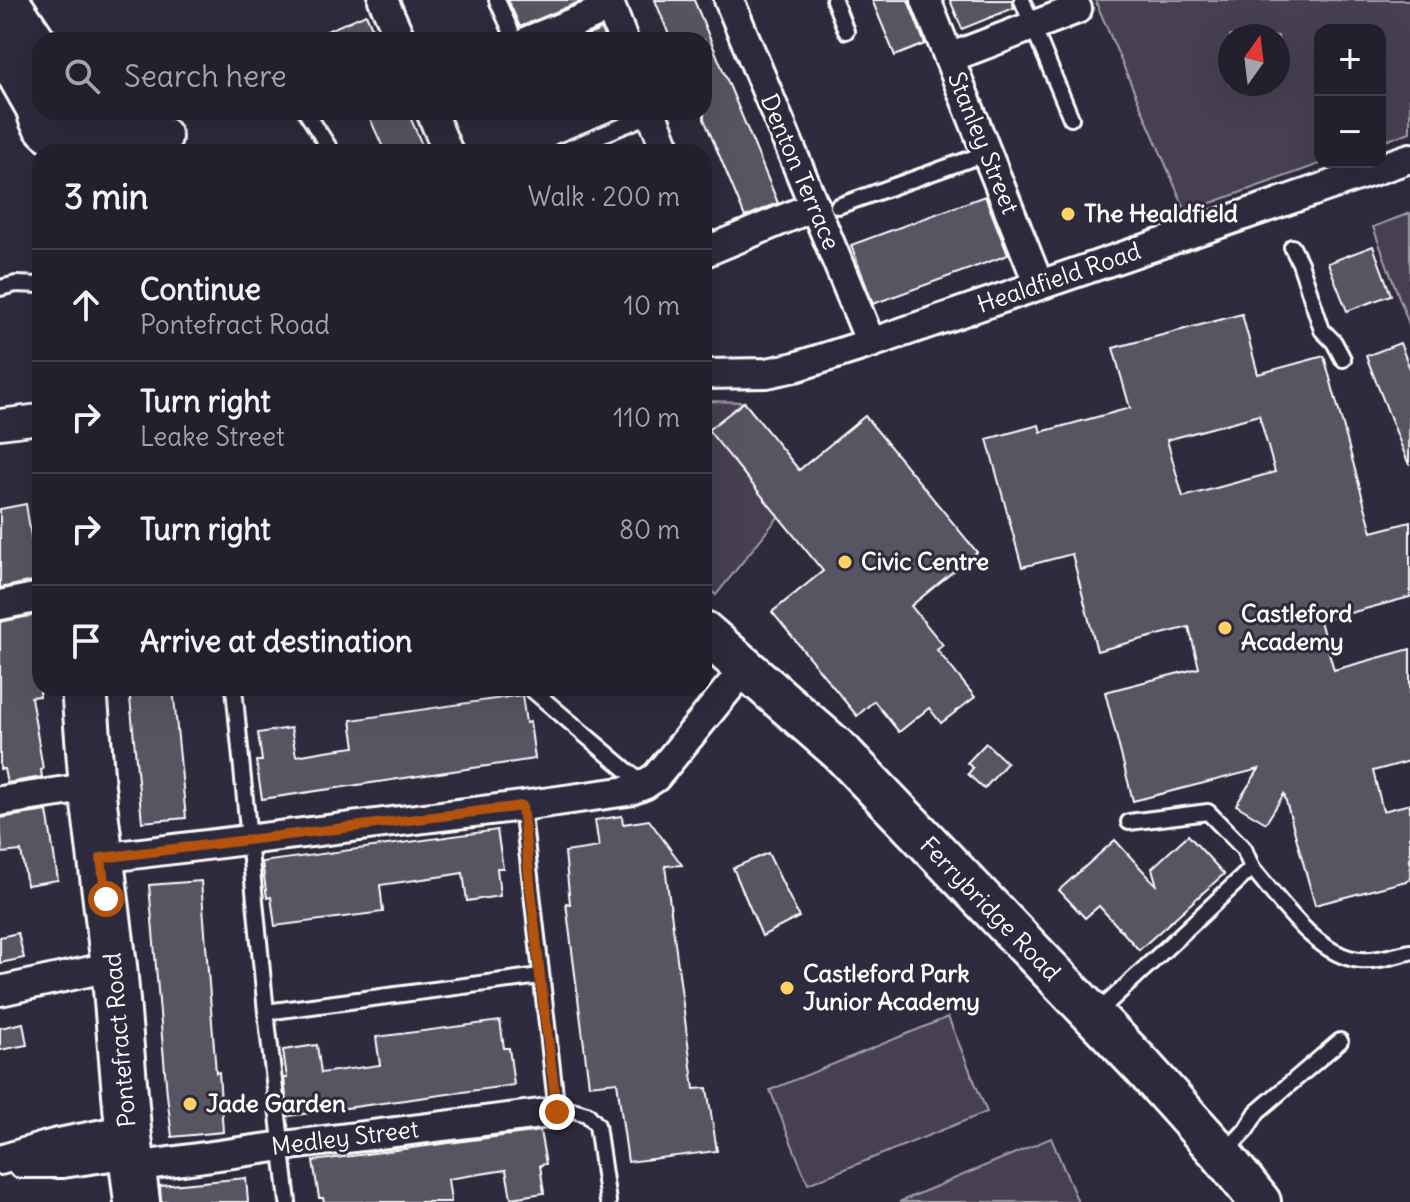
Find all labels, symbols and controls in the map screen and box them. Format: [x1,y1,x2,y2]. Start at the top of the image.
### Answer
north arrow [1218,24,1290,96]
map controls [1314,24,1386,168]
button: + [1314,24,1386,96]
search box [32,32,712,120]
icon: search [60,54,104,98]
text: Search here [124,57,287,95]
street label: Stanley Street [942,67,1026,218]
street label: Denton Terrace [755,89,847,254]
button: − [1314,96,1386,168]
text: 3 min [64,175,149,218]
text: Walk · 200 m [528,180,680,213]
place label: The Healdfield [1084,198,1238,228]
marker: The Healdfield [1059,205,1077,223]
street label: Healdfield Road [973,235,1144,319]
text: Continue [140,270,261,308]
icon: ahead [64,283,108,327]
text: 10 m [624,289,680,322]
text: Pontefract Road [140,308,330,341]
text: Turn right [140,382,271,420]
icon: right [64,395,108,439]
text: 110 m [613,401,680,434]
text: Leake Street [140,420,285,453]
icon: right [64,507,108,551]
text: Turn right [140,510,271,548]
text: 80 m [619,513,680,546]
place label: Civic Centre [861,546,989,576]
marker: Civic Centre [836,553,854,571]
place label: Castleford Academy [1241,598,1352,656]
icon: arrive [64,619,108,663]
marker: Castleford Academy [1216,619,1234,637]
text: Arrive at destination [140,622,412,660]
street label: Ferrybridge Road [914,830,1067,987]
route start [88,881,124,917]
street label: Pontefract Road [96,952,142,1129]
place label: Castleford Park Junior Academy [803,958,980,1016]
marker: Castleford Park Junior Academy [778,979,796,997]
place label: Jade Garden [206,1088,346,1118]
route end [539,1094,575,1130]
marker: Jade Garden [181,1095,199,1113]
street label: Medley Street [270,1113,420,1161]

